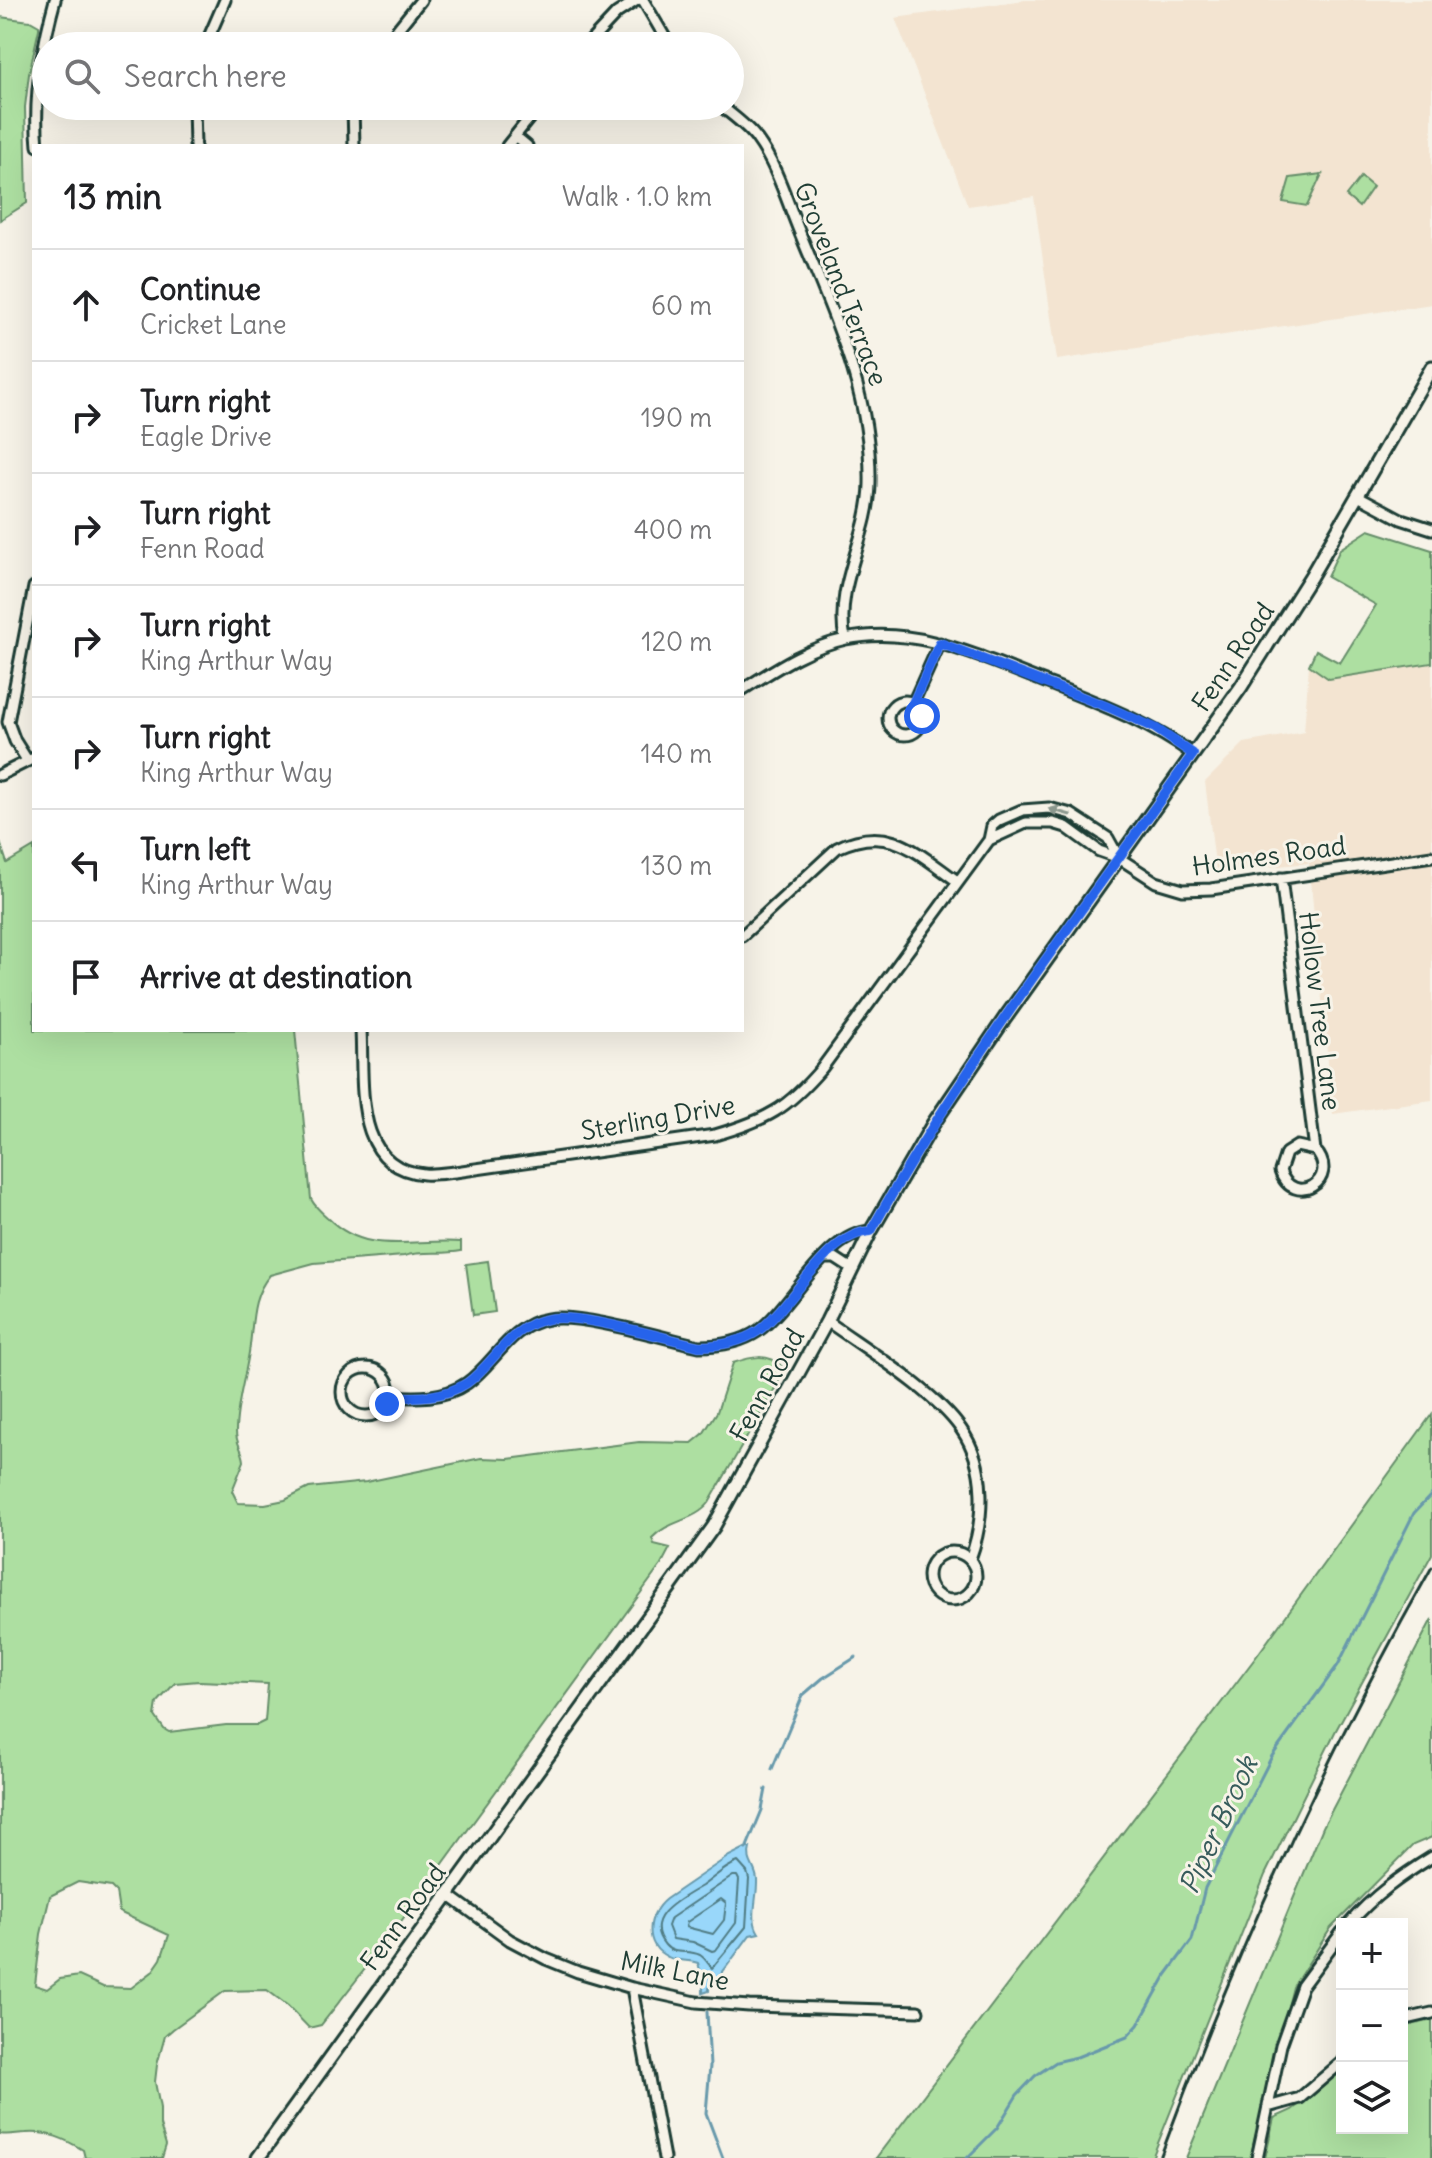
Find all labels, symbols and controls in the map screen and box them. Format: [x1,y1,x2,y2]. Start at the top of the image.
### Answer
search box [32,32,744,120]
icon: search [60,54,104,98]
text: Search here [124,57,287,95]
text: 13 min [64,175,162,218]
street label: Groveland Terrace [787,177,896,390]
text: Walk · 1.0 km [562,180,712,213]
text: Continue [140,270,261,308]
icon: ahead [64,283,108,327]
text: 60 m [651,289,712,322]
text: Cricket Lane [140,308,287,341]
text: Turn right [140,382,271,420]
icon: right [64,395,108,439]
text: 190 m [641,401,712,434]
text: Eagle Drive [140,420,272,453]
text: Turn right [140,494,271,532]
icon: right [64,507,108,551]
text: 400 m [634,513,712,546]
text: Fenn Road [140,532,265,565]
street label: Fenn Road [1184,596,1281,718]
text: Turn right [140,606,271,644]
icon: right [64,619,108,663]
text: 120 m [641,625,712,658]
text: King Arthur Way [140,644,333,677]
route start [904,698,940,734]
text: Turn right [140,718,271,756]
icon: right [64,731,108,775]
text: 140 m [641,737,712,770]
text: King Arthur Way [140,756,333,789]
one-way arrow [1048,805,1072,818]
street label: Holmes Road [1190,828,1348,883]
text: Turn left [140,830,251,868]
icon: left [64,843,108,887]
text: 130 m [641,849,712,882]
text: King Arthur Way [140,868,333,901]
street label: Hollow Tree Lane [1292,910,1349,1112]
icon: arrive [64,955,108,999]
text: Arrive at destination [140,958,412,996]
street label: Sterling Drive [578,1088,738,1147]
street label: Fenn Road [722,1322,811,1447]
route end [369,1386,405,1422]
water label: Piper Brook [1171,1749,1266,1899]
street label: Fenn Road [353,1857,453,1977]
map controls [1336,1918,1408,2134]
button: + [1336,1918,1408,1990]
street label: Milk Lane [618,1944,732,1997]
button: − [1336,1990,1408,2062]
button: layers [1336,2062,1408,2134]

